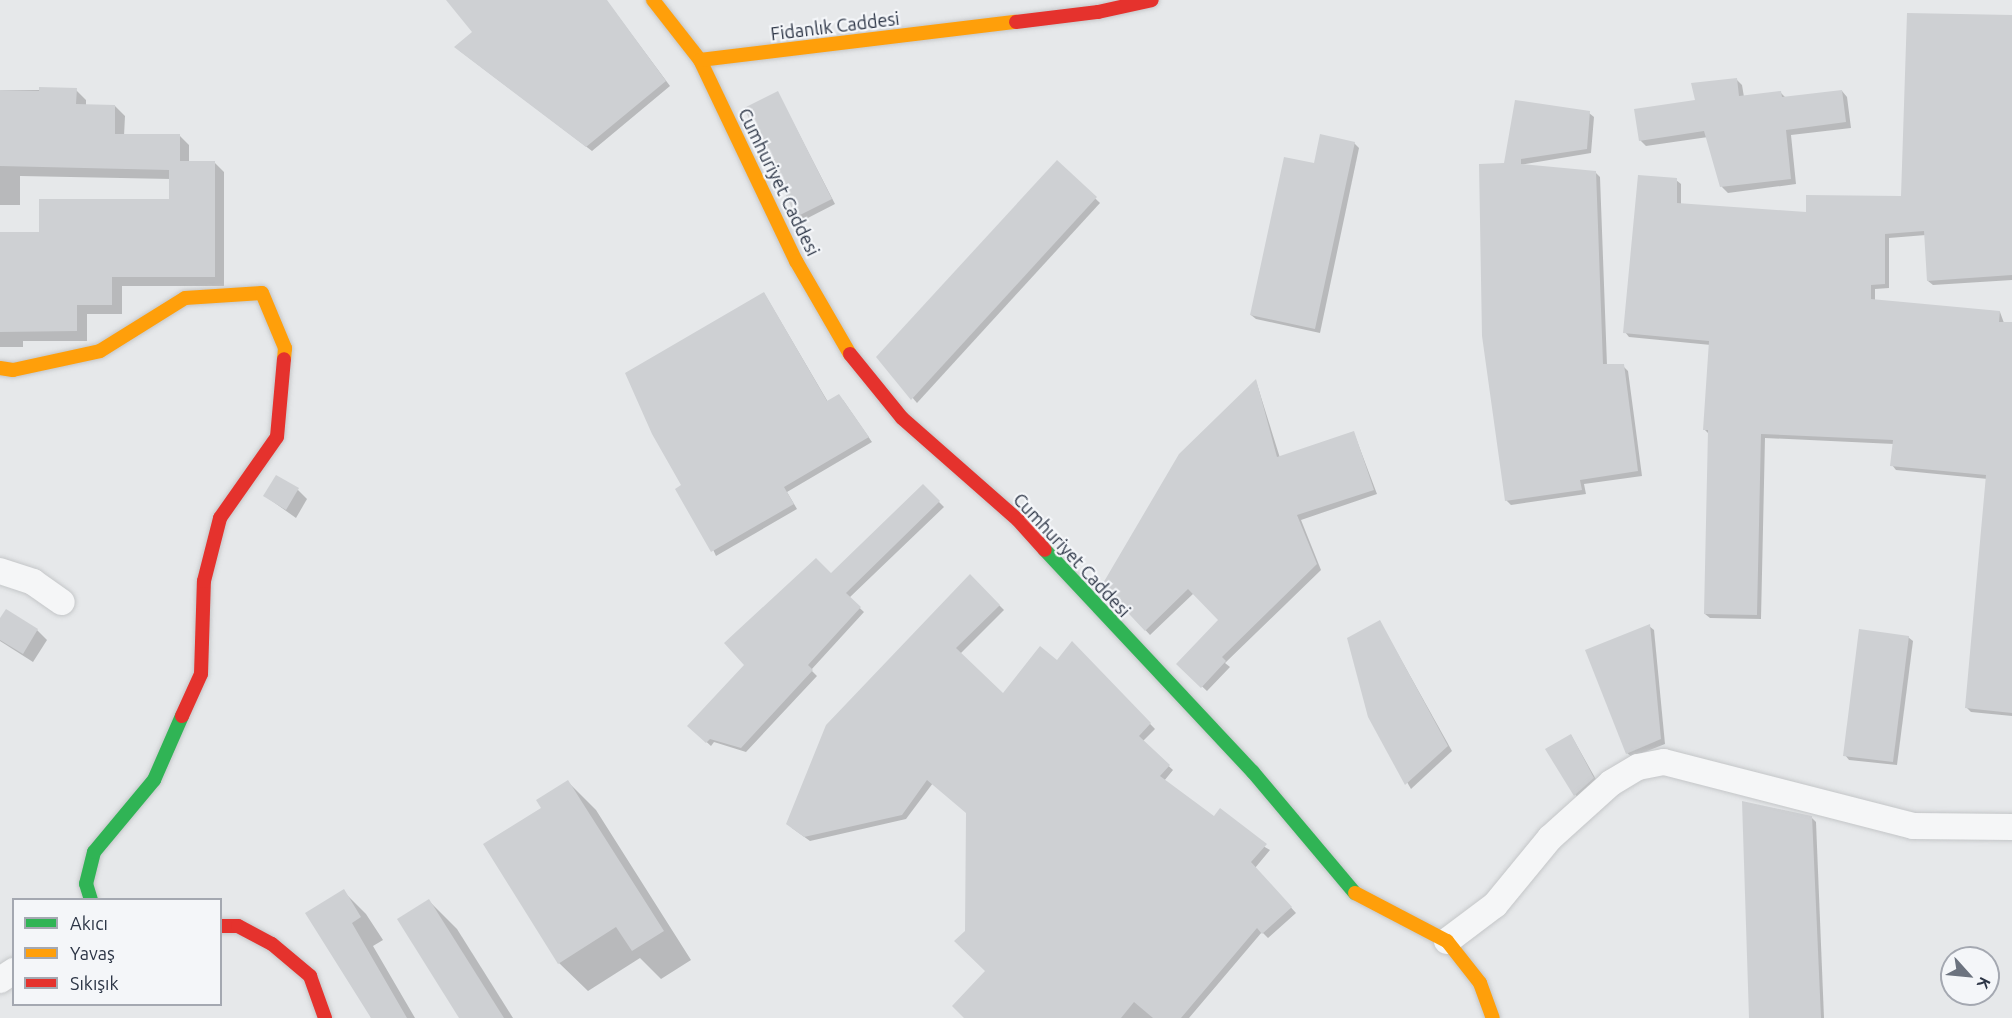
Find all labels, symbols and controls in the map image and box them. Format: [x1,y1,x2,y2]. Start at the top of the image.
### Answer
street label: Fidanlık Caddesi [769,7,901,45]
street label: Cumhuriyet Caddesi [734,105,824,259]
street label: Cumhuriyet Caddesi [1009,489,1135,621]
legend [12,898,222,1006]
text: Akıcı [70,913,108,933]
text: Yavaş [70,943,115,963]
north arrow [1940,946,2000,1006]
text: Sıkışık [70,973,119,993]
text: K [1974,974,1995,992]

